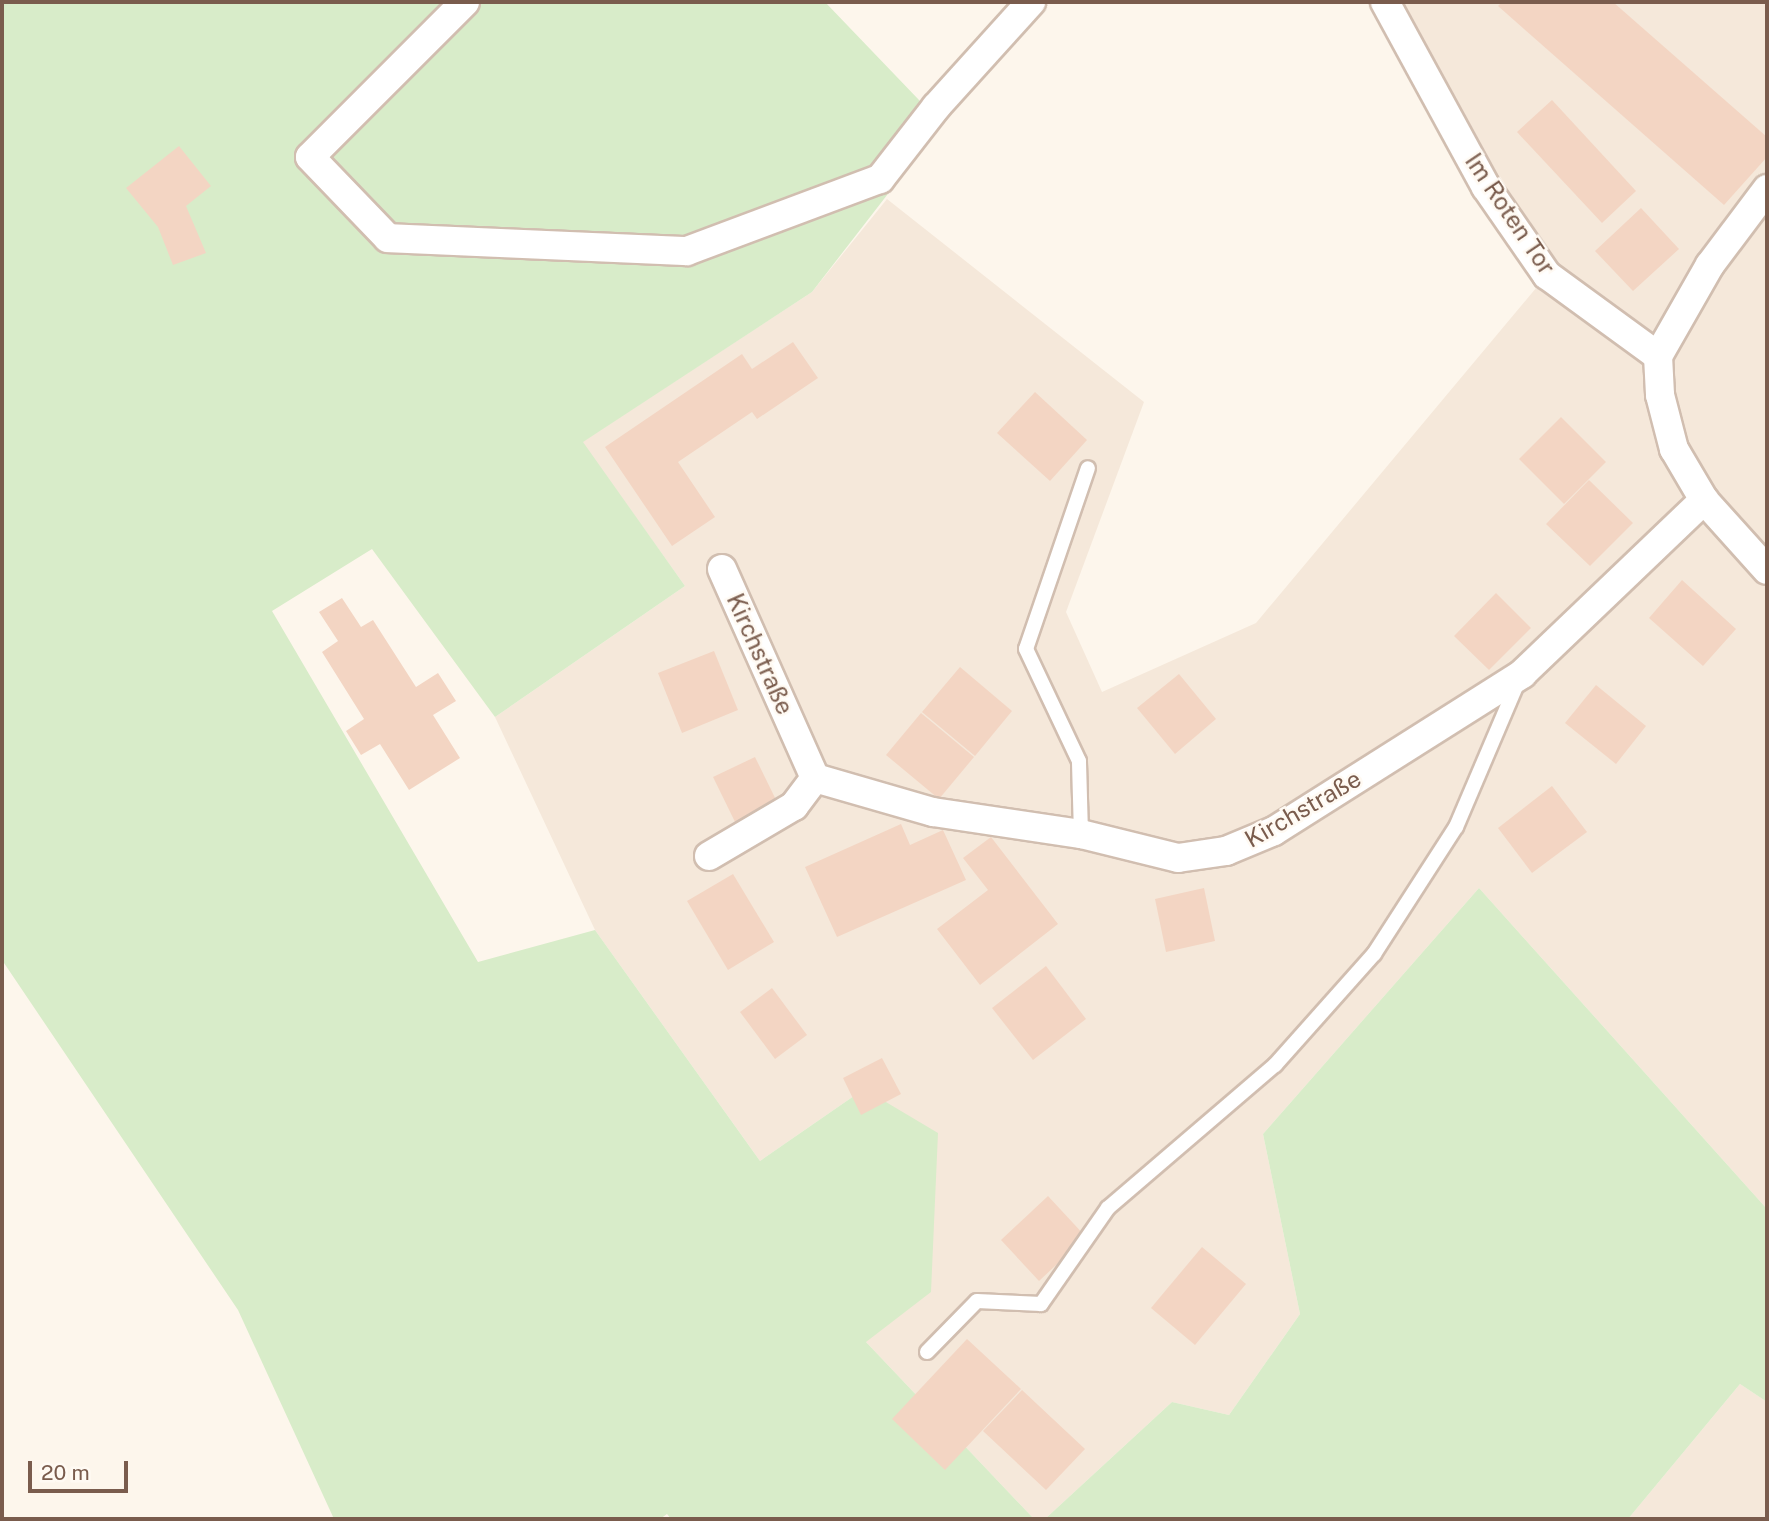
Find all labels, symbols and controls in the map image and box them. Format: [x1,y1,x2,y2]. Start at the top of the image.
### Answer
street label: Im Roten Tor [1459,148,1561,280]
street label: Kirchstraße [721,589,799,719]
street label: Kirchstraße [1240,764,1366,854]
scale bar [32,1448,131,1492]
text: 20 m [41,1460,90,1485]

